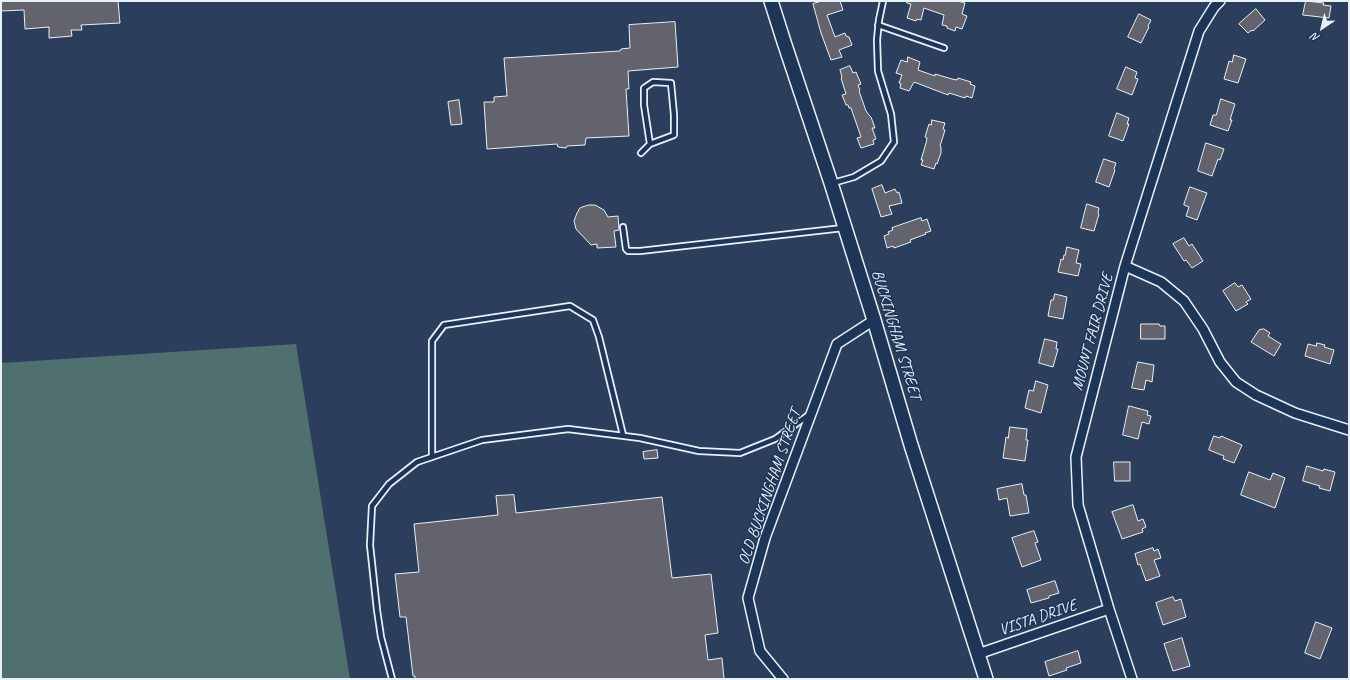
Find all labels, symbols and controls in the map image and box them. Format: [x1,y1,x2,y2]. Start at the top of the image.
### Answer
north arrow [1302,8,1342,48]
text: N [1308,30,1322,46]
street label: BUCKINGHAM STREET [867,268,925,402]
street label: MOUNT FAIR DRIVE [1068,271,1118,393]
street label: OLD BUCKINGHAM STREET [734,407,806,567]
street label: VISTA DRIVE [997,596,1079,640]

